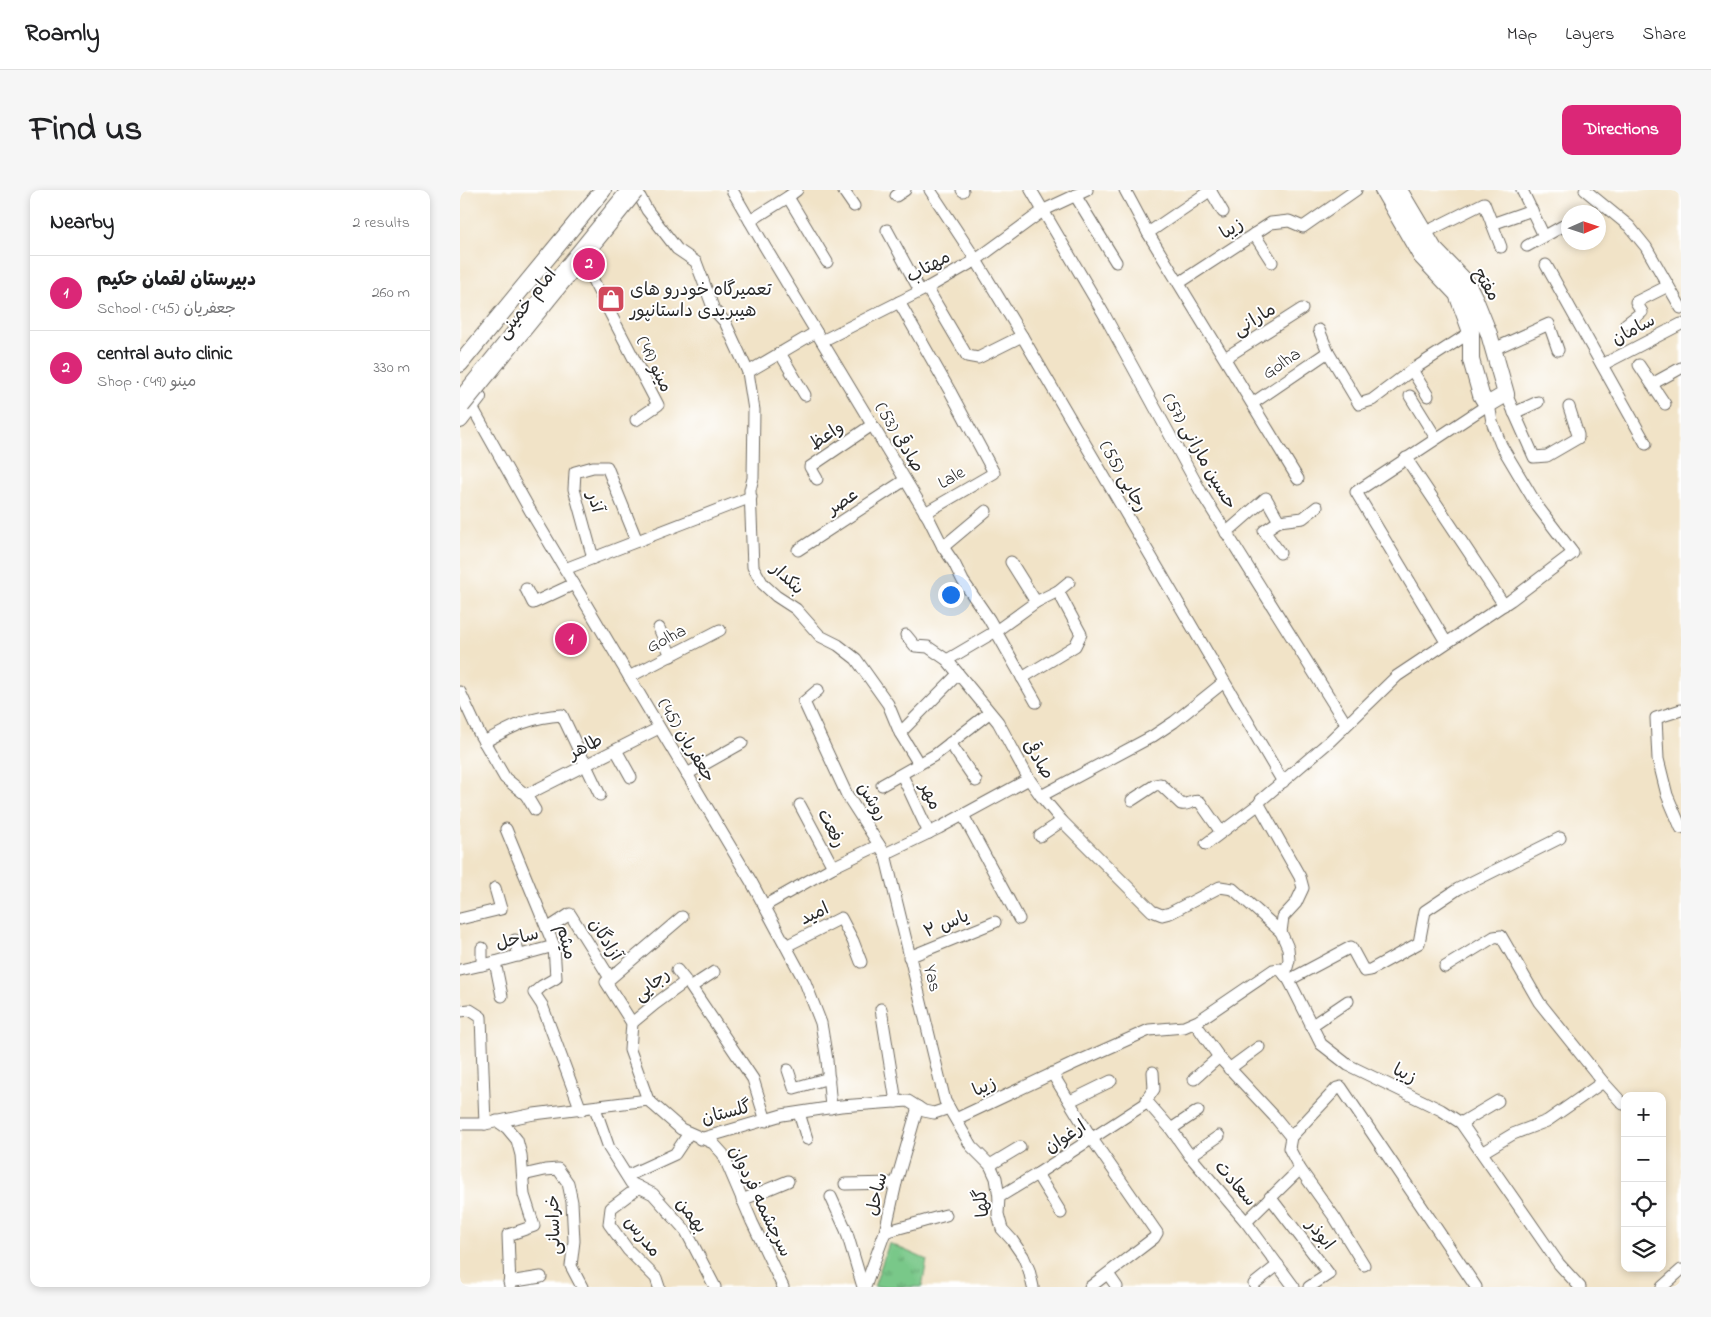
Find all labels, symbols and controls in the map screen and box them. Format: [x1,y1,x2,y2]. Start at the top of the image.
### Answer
text: Roamly [25,17,100,52]
text: Map [1507,22,1537,48]
text: Layers [1565,22,1615,48]
text: Share [1643,22,1686,48]
text: Find us [30,105,142,156]
button: Directions [1562,105,1681,155]
north arrow [1561,205,1606,250]
text: Nearby [50,208,114,238]
text: 2 results [352,211,410,235]
street label: زیبا [1215,212,1249,247]
pin: 2 [573,245,605,283]
street label: مهتاب [902,245,956,291]
street label: امام خمینی [491,263,564,345]
street label: مفتح [1465,263,1505,307]
text: دبیرستان لقمان حکیم [97,267,256,294]
place label: تعمیرگاه خودرو های هیبریدی داستانپور [628,278,772,325]
text: 1 [63,281,69,305]
text: 260 m [372,281,410,305]
shop icon: تعمیرگاه خودرو های هیبریدی داستانپور [596,284,626,314]
text: School · جعفریان (45) [97,297,236,321]
street label: مارانی [1229,297,1282,344]
street label: سامان [1607,308,1660,353]
street label: مینو (49) [628,332,678,397]
text: central auto clinic [97,341,232,368]
street label: Golha [1258,342,1307,387]
text: 2 [62,356,70,380]
text: 330 m [373,356,410,380]
text: Shop · مینو (49) [97,370,196,394]
street label: حسین مارانی (57) [1154,389,1242,515]
street label: صادقی (53) [867,397,930,478]
street label: واعظ [804,415,850,458]
street label: رجایی (55) [1091,436,1153,518]
street label: Lale [934,460,971,497]
street label: عصر [820,483,864,524]
street label: آذر [578,488,610,517]
street label: بنکدار [763,556,809,602]
your location [938,582,964,608]
street label: Golha [643,619,691,661]
pin: 1 [555,620,587,658]
street label: جعفریان (45) [650,694,721,788]
street label: طاهر [562,728,608,768]
street label: صادقی [1015,734,1060,785]
street label: مهر [911,777,947,815]
street label: روشن [850,778,893,826]
street label: رفعت [809,805,851,853]
street label: امید [796,897,834,933]
street label: یاس ۲ [920,904,973,946]
street label: آزادگان [581,914,628,968]
street label: ساحل [493,922,542,958]
street label: میثم [548,922,582,963]
street label: رجایی [628,962,676,1009]
street label: Yas [915,962,947,995]
street label: زیبا [1388,1058,1420,1092]
street label: زیبا [969,1071,1001,1105]
map controls [1621,1092,1666,1272]
button: + [1621,1092,1666,1137]
street label: گلستان [699,1095,754,1133]
street label: ارغوان [1040,1115,1092,1161]
button: − [1621,1137,1666,1182]
street label: سرچشمه فردوان [721,1142,797,1262]
street label: سعادت [1207,1156,1262,1213]
street label: ساحل [860,1170,896,1219]
button: locate [1621,1182,1666,1227]
street label: گلها [969,1187,997,1218]
street label: بهمن [668,1193,712,1240]
street label: خراسانی [541,1194,569,1255]
street label: مدرس [617,1211,666,1264]
street label: ابوذر [1298,1212,1340,1256]
button: layers [1621,1227,1666,1272]

